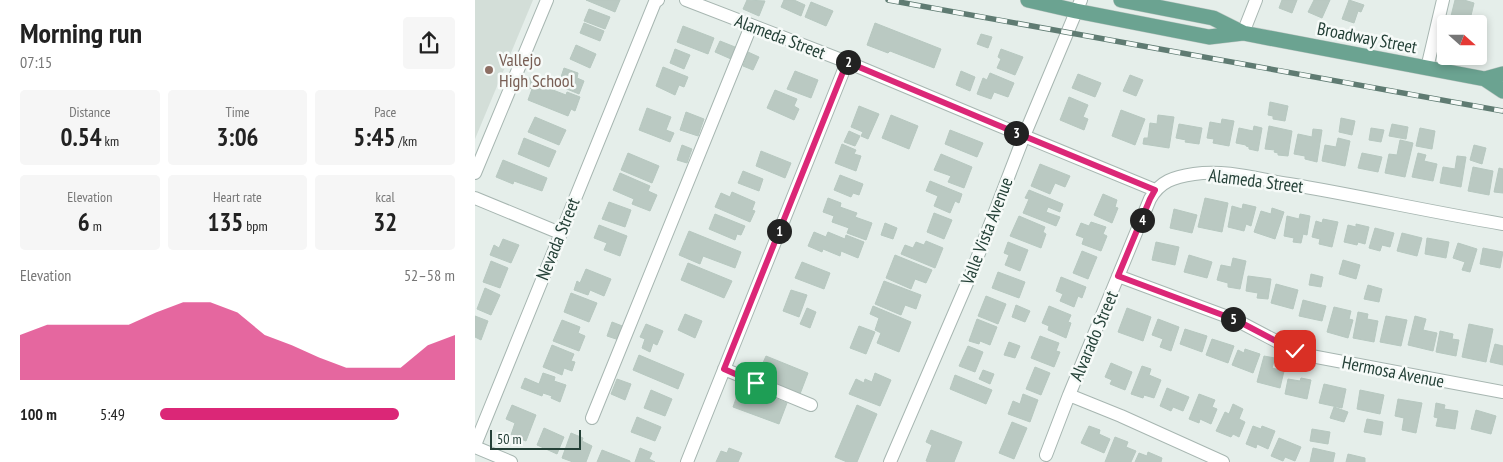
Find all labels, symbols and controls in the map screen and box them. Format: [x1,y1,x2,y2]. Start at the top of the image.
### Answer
street label: Alameda Street [732,9,829,64]
text: Morning run [20,14,142,51]
north arrow [1437,15,1487,65]
map controls [1437,15,1487,65]
button: share [403,17,455,69]
street label: Broadway Street [1315,17,1419,58]
place label: Vallejo High School [498,48,575,92]
pin: 2 [835,50,861,74]
text: 07:15 [20,52,52,72]
text: 2 [845,53,852,71]
marker: Vallejo High School [483,64,495,76]
text: Distance [69,103,110,121]
text: Time [225,103,250,121]
text: Pace [374,103,396,121]
pin: 3 [1003,120,1029,146]
text: 0.54 [60,121,102,153]
text: 3:06 [216,121,259,153]
text: 5:45 [353,121,395,153]
text: 3 [1013,124,1020,142]
text: km [102,132,119,150]
text: /km [395,132,417,150]
street label: Alameda Street [1207,163,1305,198]
street label: Valle Vista Avenue [955,174,1018,289]
text: Elevation [67,188,112,206]
text: Heart rate [213,188,262,206]
text: kcal [376,188,395,206]
street label: Nevada Street [531,194,585,283]
text: 6 [78,206,90,238]
text: 135 [207,206,243,238]
text: 32 [373,206,397,238]
pin: 4 [1129,208,1155,232]
text: 4 [1139,211,1146,229]
text: m [90,217,102,235]
text: bpm [243,217,268,235]
pin: 1 [767,218,791,244]
text: 1 [776,222,783,240]
text: Elevation [20,265,71,285]
text: 52–58 m [404,265,455,285]
street label: Alvarado Street [1064,287,1123,384]
pin: 5 [1221,306,1245,332]
text: 5 [1230,310,1237,328]
pin [1274,330,1316,372]
icon: check [1281,337,1309,365]
street label: Hermosa Avenue [1340,350,1446,393]
pin [735,362,777,404]
icon: arrive [742,369,770,397]
text: 100 m [20,404,57,424]
text: 5:49 [100,404,125,424]
scale bar [490,427,581,450]
text: 50 m [497,430,522,448]

